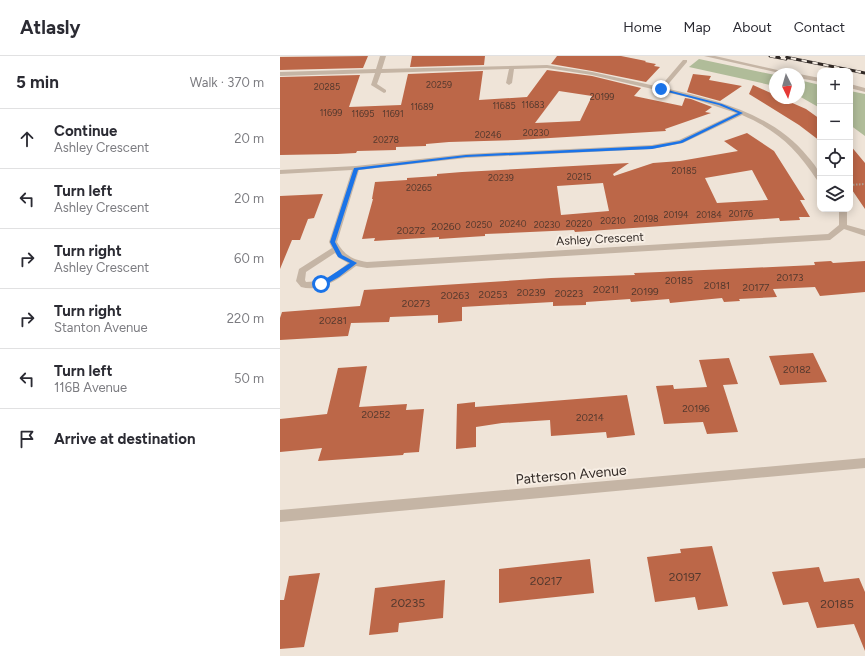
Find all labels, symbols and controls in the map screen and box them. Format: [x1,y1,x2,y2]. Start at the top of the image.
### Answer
text: Atlasly [20,16,80,39]
text: Home [623,19,662,36]
text: Map [684,19,711,36]
text: About [733,19,772,36]
text: Contact [794,19,845,36]
north arrow [769,68,805,104]
map controls [817,68,853,212]
button: + [817,68,853,104]
text: 5 min [16,72,59,92]
text: Walk · 370 m [190,75,264,90]
house number: 20259 [426,79,452,90]
route end [652,80,670,98]
house number: 20285 [314,81,340,92]
house number: 20199 [590,91,614,102]
house number: 11683 [522,99,545,110]
house number: 11685 [492,100,516,111]
house number: 11689 [410,101,434,112]
button: − [817,104,853,140]
house number: 11699 [320,107,342,118]
house number: 11695 [352,108,374,119]
house number: 11691 [382,108,404,119]
text: Continue [54,122,117,140]
house number: 20230 [523,127,549,138]
icon: ahead [16,128,38,150]
house number: 20246 [475,129,501,140]
text: 20 m [234,131,264,146]
house number: 20278 [373,134,400,145]
text: Ashley Crescent [54,140,149,155]
button: locate [817,140,853,176]
house number: 20185 [671,165,697,176]
house number: 20215 [567,171,591,182]
house number: 20239 [488,172,514,183]
button: layers [817,176,853,212]
text: Turn left [54,182,112,200]
house number: 20265 [406,182,432,193]
icon: left [16,188,38,210]
text: 20 m [234,191,264,206]
text: Ashley Crescent [54,200,149,215]
house number: 20176 [729,208,753,219]
house number: 20194 [663,209,689,220]
house number: 20184 [696,209,722,220]
house number: 20198 [633,213,659,224]
house number: 20210 [600,215,626,226]
house number: 20240 [499,218,527,229]
house number: 20220 [566,218,593,229]
house number: 20250 [466,219,493,230]
house number: 20230 [534,219,560,230]
house number: 20260 [431,220,461,233]
house number: 20272 [397,224,425,237]
street label: Ashley Crescent [556,230,645,248]
text: Turn right [54,242,122,260]
icon: right [16,248,38,270]
text: 60 m [234,251,264,266]
text: Ashley Crescent [54,260,149,275]
house number: 20173 [777,271,803,284]
house number: 20185 [665,274,693,287]
route start [312,275,330,293]
house number: 20181 [704,279,730,292]
house number: 20177 [743,281,770,294]
house number: 20211 [593,283,619,296]
house number: 20199 [631,285,659,298]
house number: 20239 [517,286,546,299]
house number: 20223 [555,287,583,300]
house number: 20253 [479,288,507,301]
house number: 20263 [441,289,469,302]
house number: 20273 [402,297,430,310]
text: Turn right [54,302,122,320]
icon: right [16,308,38,330]
text: 220 m [227,311,264,326]
house number: 20281 [319,314,347,327]
text: Stanton Avenue [54,320,148,335]
text: Turn left [54,362,112,380]
house number: 20182 [783,363,811,376]
icon: left [16,368,38,390]
text: 50 m [234,371,264,386]
text: 116B Avenue [54,380,127,395]
house number: 20196 [682,402,710,415]
house number: 20252 [362,408,390,421]
house number: 20214 [576,411,604,424]
icon: arrive [16,428,38,450]
text: Arrive at destination [54,430,195,448]
street label: Patterson Avenue [515,462,628,488]
house number: 20197 [669,570,702,584]
house number: 20217 [530,574,563,588]
house number: 20235 [391,596,425,610]
house number: 20185 [820,597,854,611]

